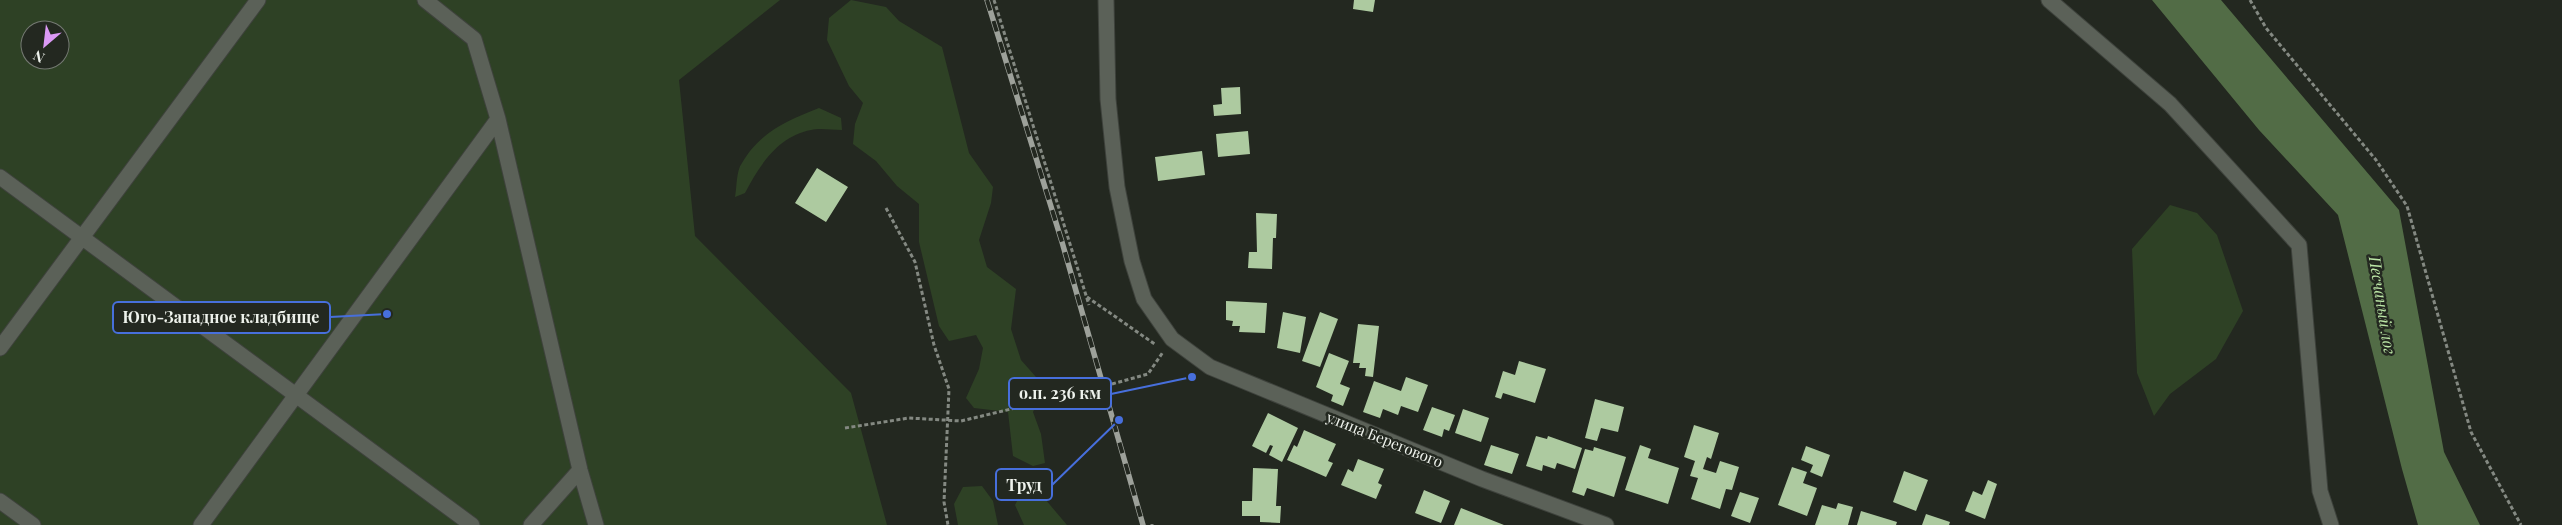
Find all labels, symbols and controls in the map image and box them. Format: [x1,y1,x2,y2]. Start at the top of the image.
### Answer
north arrow [20,20,70,70]
text: N [30,46,48,68]
water label: Песчаный лог [2365,254,2401,355]
callout: Юго-Западное кладбище [113,302,330,333]
text: Юго-Западное кладбище [123,306,319,327]
callout: о.п. 236 км [1009,378,1111,409]
text: о.п. 236 км [1019,382,1101,403]
street label: улица Берегового [1323,406,1446,471]
callout: Труд [996,469,1052,500]
text: Труд [1006,474,1042,495]

